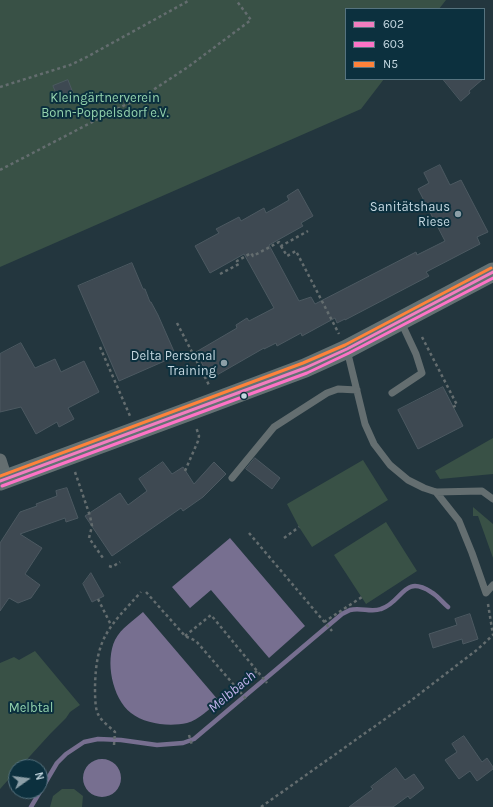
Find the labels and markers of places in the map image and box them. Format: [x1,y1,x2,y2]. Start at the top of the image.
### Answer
place label: Sanitätshaus Riese [370,199,450,230]
marker: Sanitätshaus Riese [453,209,463,219]
place label: Delta Personal Training [131,348,216,379]
marker: Delta Personal Training [219,358,229,368]
unlabelled marker [239,391,249,401]

